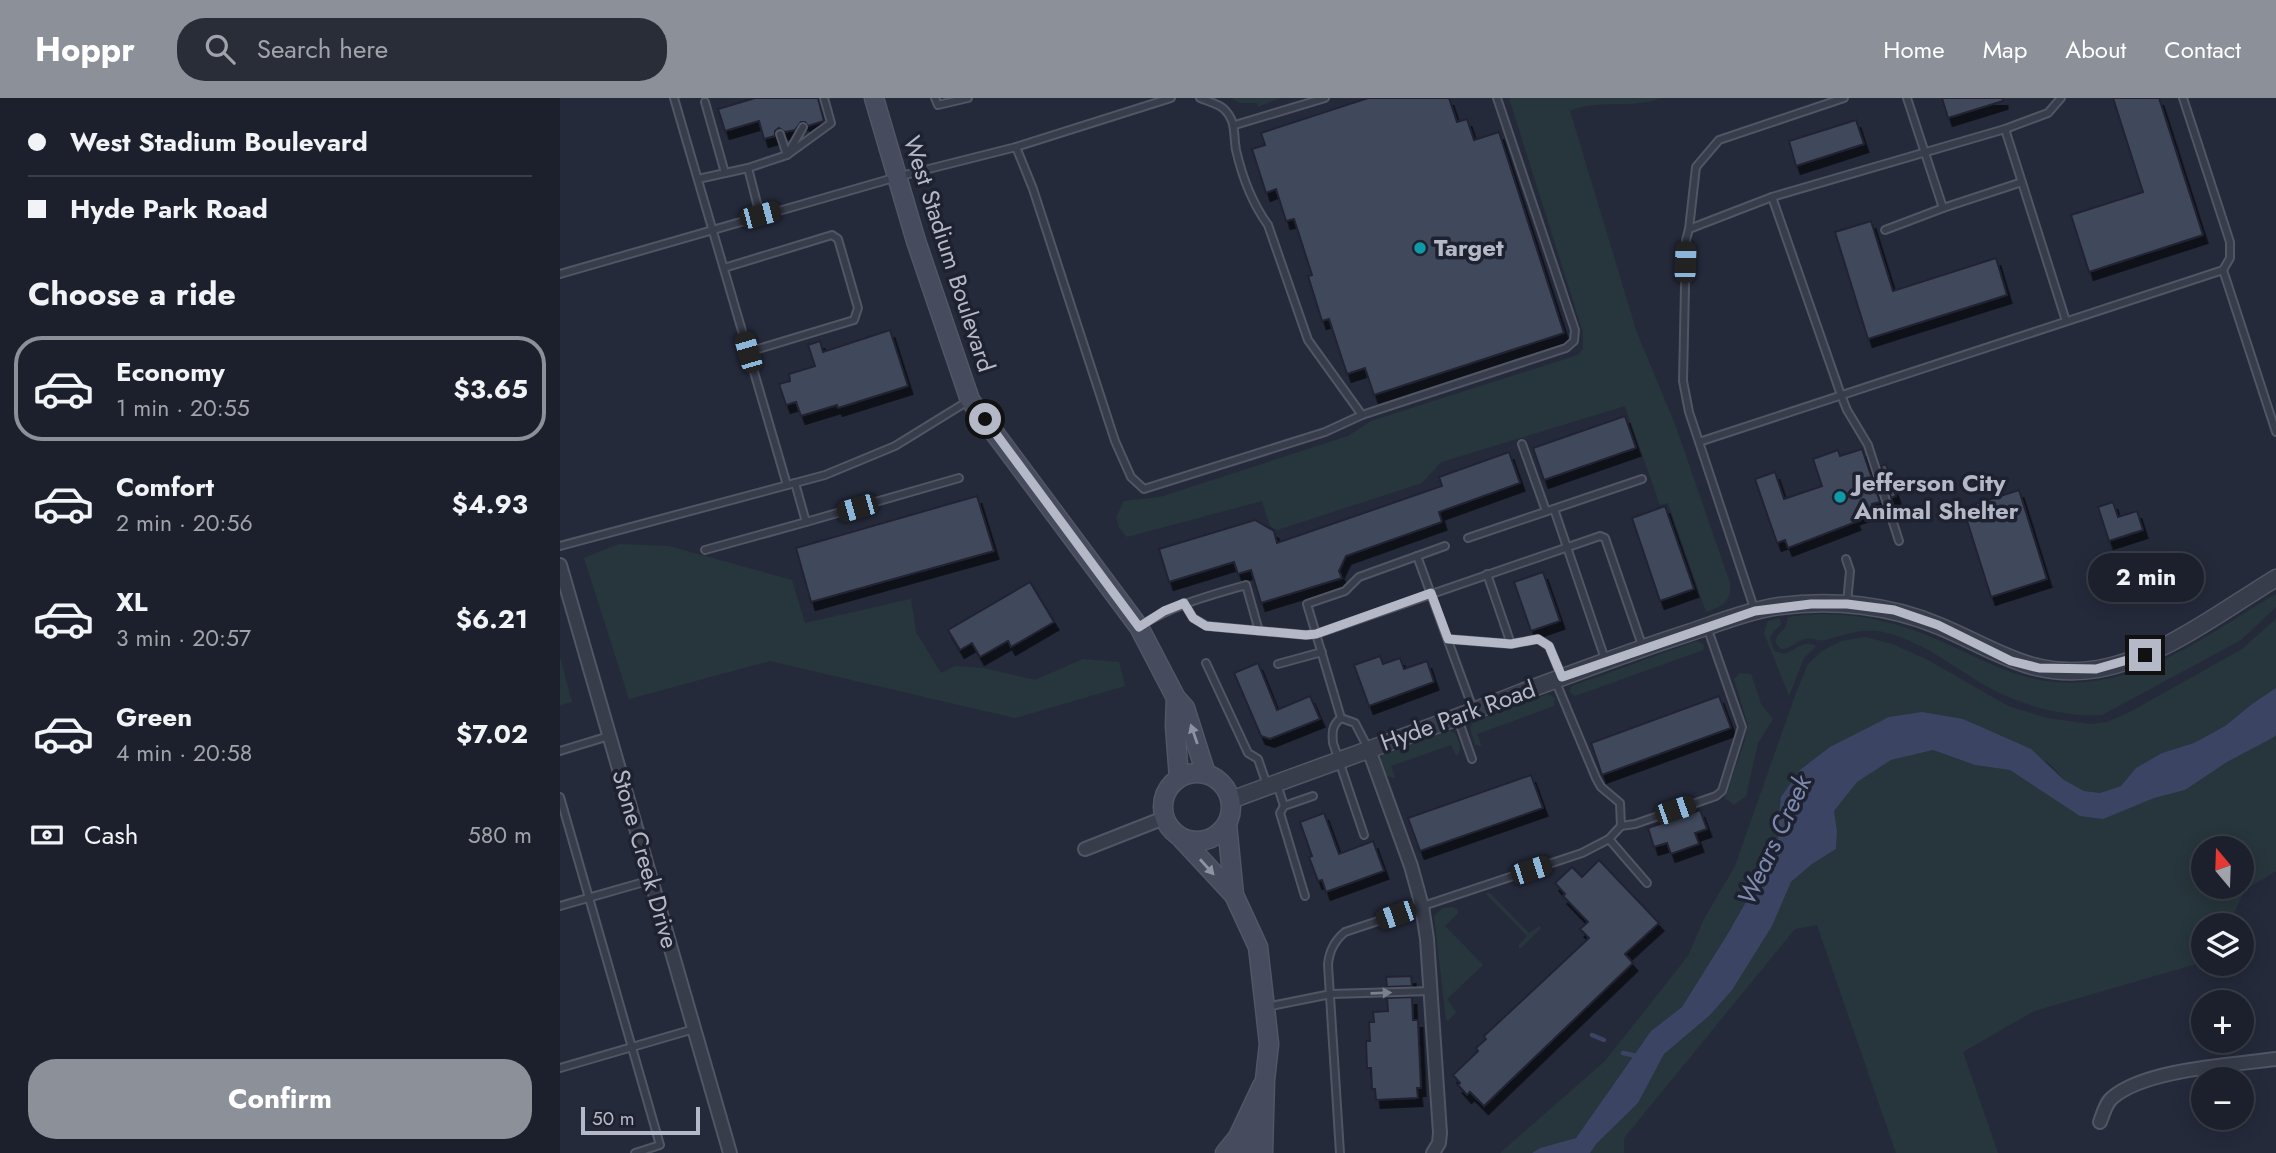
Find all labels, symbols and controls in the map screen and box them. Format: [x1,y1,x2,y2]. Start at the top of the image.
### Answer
search box [177,18,667,81]
text: Hoppr [35,26,135,73]
icon: search [201,30,239,68]
text: Search here [257,30,388,68]
text: Home [1883,32,1945,67]
text: Map [1983,32,2027,67]
text: About [2065,32,2126,67]
text: Contact [2164,32,2241,67]
text: West Stadium Boulevard [70,123,368,161]
street label: West Stadium Boulevard [895,131,1004,376]
text: Hyde Park Road [70,190,268,228]
car [737,199,784,231]
place label: Target [1434,230,1504,265]
marker: Target [1412,240,1428,256]
car [1674,241,1697,283]
text: Choose a ride [28,271,236,317]
car [733,329,764,375]
text: Economy [116,353,225,391]
icon: car [32,357,95,420]
text: $3.65 [454,370,528,408]
text: 1 min · 20:55 [116,391,250,425]
route start [969,403,1001,435]
place label: Jefferson City Animal Shelter [1850,465,2019,528]
text: Comfort [116,468,214,506]
icon: car [32,472,95,535]
text: $4.93 [452,485,528,523]
marker: Jefferson City Animal Shelter [1832,489,1848,505]
car [834,492,881,524]
text: 2 min · 20:56 [116,506,253,540]
callout: 2 min [2087,554,2203,602]
text: 2 min [2116,560,2176,594]
text: XL [116,583,148,621]
icon: car [32,587,95,650]
text: $6.21 [456,600,528,638]
text: 3 min · 20:57 [116,621,251,655]
route end [2129,639,2161,671]
street label: Hyde Park Road [1375,671,1540,760]
text: Green [116,698,192,736]
icon: car [32,702,95,765]
text: $7.02 [456,715,528,753]
one-way arrow [1188,724,1199,745]
text: 4 min · 20:58 [116,736,252,770]
street label: Stone Creek Drive [603,765,688,952]
water label: Wears Creek [1727,767,1822,911]
car [1652,793,1699,827]
icon: cash [28,816,66,854]
text: Cash [84,816,138,854]
text: 580 m [468,818,532,852]
north arrow [2191,836,2254,900]
map controls [2191,836,2254,1130]
car [1508,854,1555,886]
one-way arrow [1199,858,1215,875]
car [1373,898,1420,932]
button: layers [2191,913,2254,976]
one-way arrow [1370,987,1392,998]
button: + [2191,990,2254,1053]
button: Confirm [28,1059,532,1139]
button: − [2191,1067,2254,1130]
scale bar [581,1104,700,1136]
text: 50 m [592,1105,635,1132]

